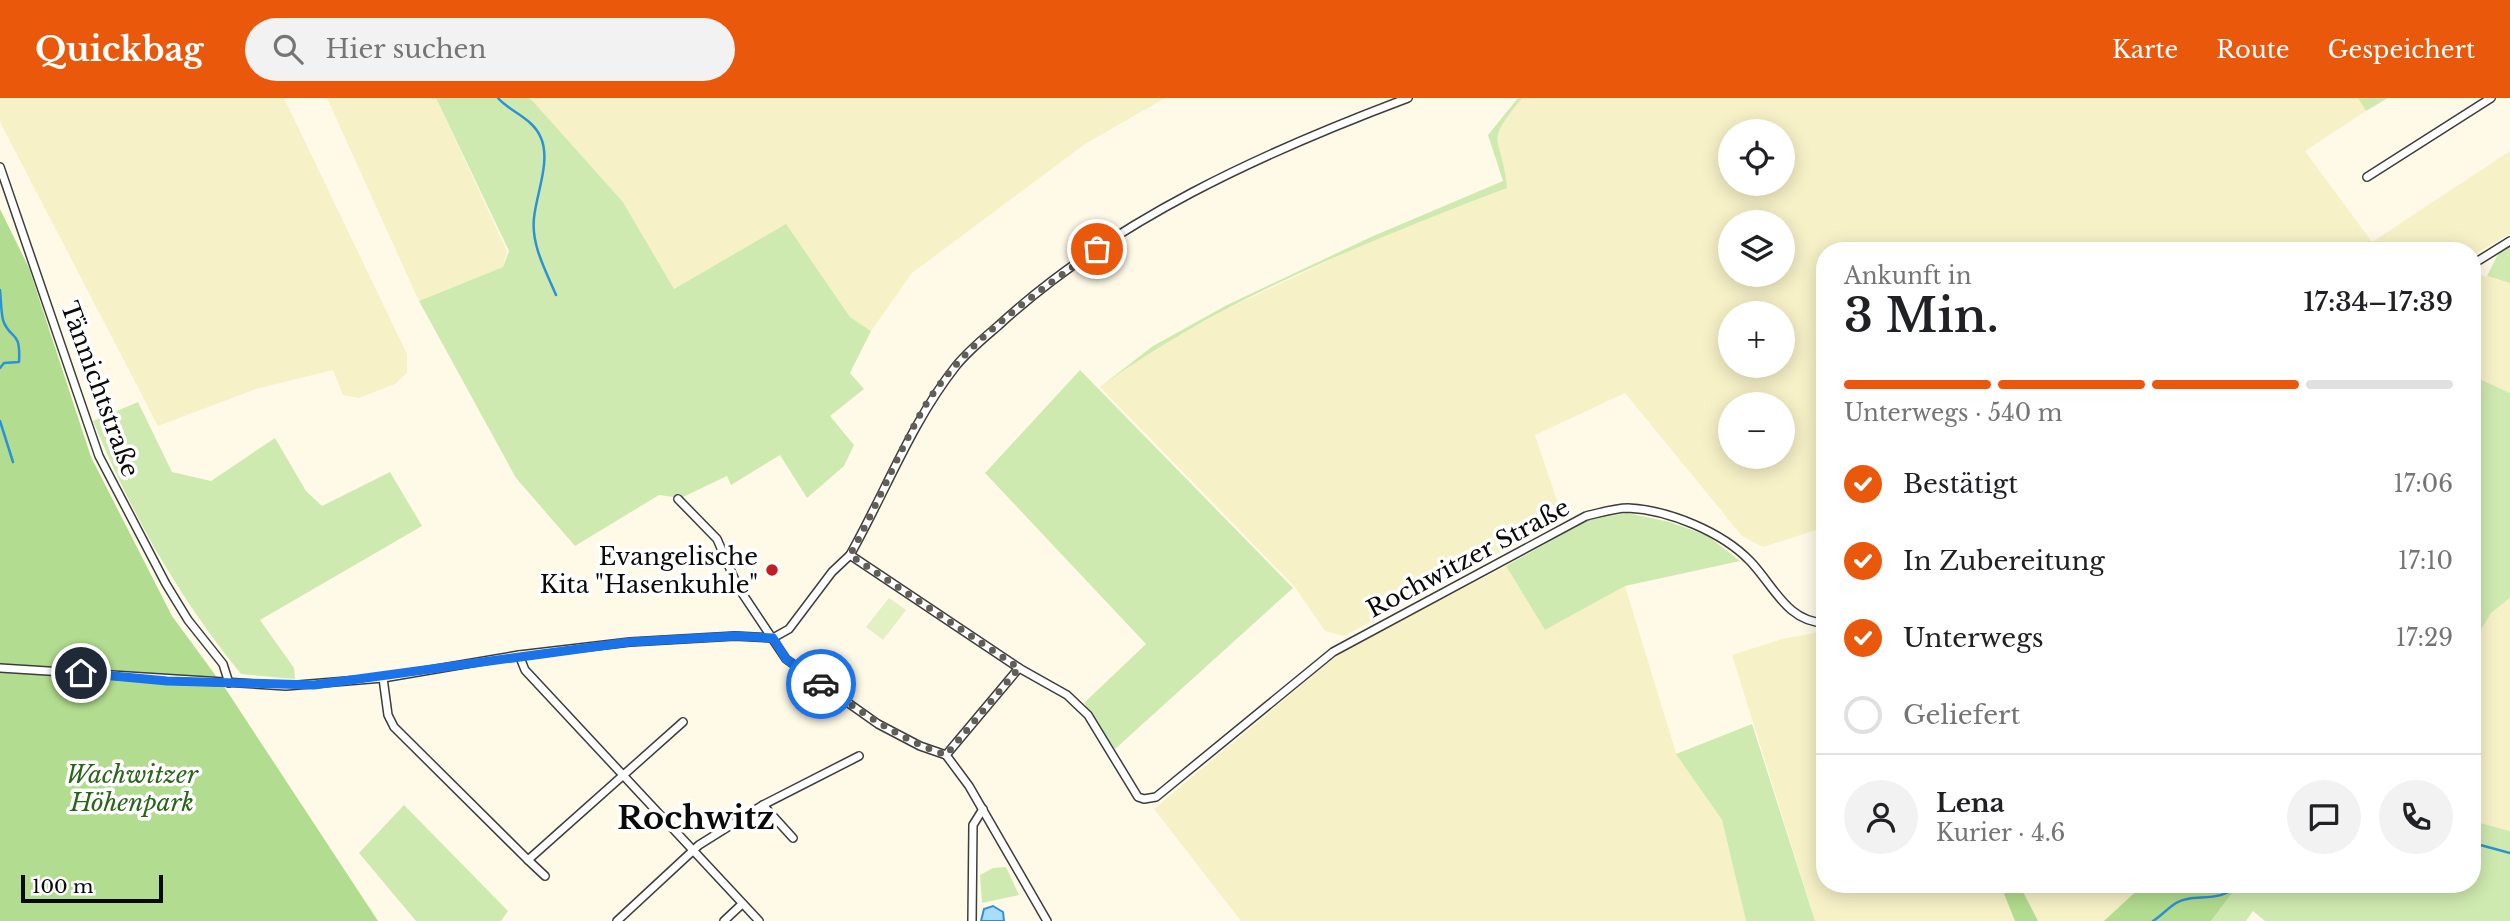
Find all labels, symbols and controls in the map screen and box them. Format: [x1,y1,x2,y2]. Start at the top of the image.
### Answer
search box [245,18,735,81]
text: Quickbag [35,29,203,70]
icon: search [269,30,307,68]
text: Hier suchen [325,33,486,65]
text: Karte [2112,35,2178,64]
text: Route [2216,35,2290,64]
text: Gespeichert [2328,35,2475,64]
map controls [1718,119,1795,469]
button: locate [1718,119,1795,196]
button: layers [1718,210,1795,287]
pin [1067,219,1127,279]
icon: bag [1078,230,1116,268]
text: Ankunft in [1844,262,1972,290]
text: 17:34–17:39 [2303,286,2453,318]
text: 3 Min. [1844,287,1999,344]
street label: Tännichtstraße [55,297,145,481]
button: + [1718,301,1795,378]
button: − [1718,392,1795,469]
text: Unterwegs · 540 m [1844,399,2062,427]
icon: check [1844,465,1882,503]
text: Bestätigt [1903,468,2018,500]
text: 17:06 [2393,470,2453,498]
street label: Rochwitzer Straße [1362,492,1574,624]
place label: Evangelische Kita "Hasenkuhle" [540,542,758,599]
icon: check [1844,542,1882,580]
text: In Zubereitung [1903,545,2105,577]
text: 17:10 [2398,547,2453,575]
marker: Evangelische Kita "Hasenkuhle" [764,562,780,578]
icon: check [1844,619,1882,657]
text: Unterwegs [1903,622,2044,654]
text: 17:29 [2396,624,2453,652]
pin [51,643,111,703]
courier [786,649,856,719]
icon: home [62,654,100,692]
icon: car [802,665,840,703]
text: Geliefert [1903,699,2020,731]
park label: Wachwitzer Höhenpark [66,760,199,817]
button: person [1844,780,1918,854]
button: chat [2287,780,2361,854]
button: phone [2379,780,2453,854]
text: Lena [1936,787,2005,819]
district label: Rochwitz [617,798,775,838]
text: Kurier · 4.6 [1936,819,2065,847]
scale bar [21,872,163,904]
text: 100 m [32,875,93,898]

